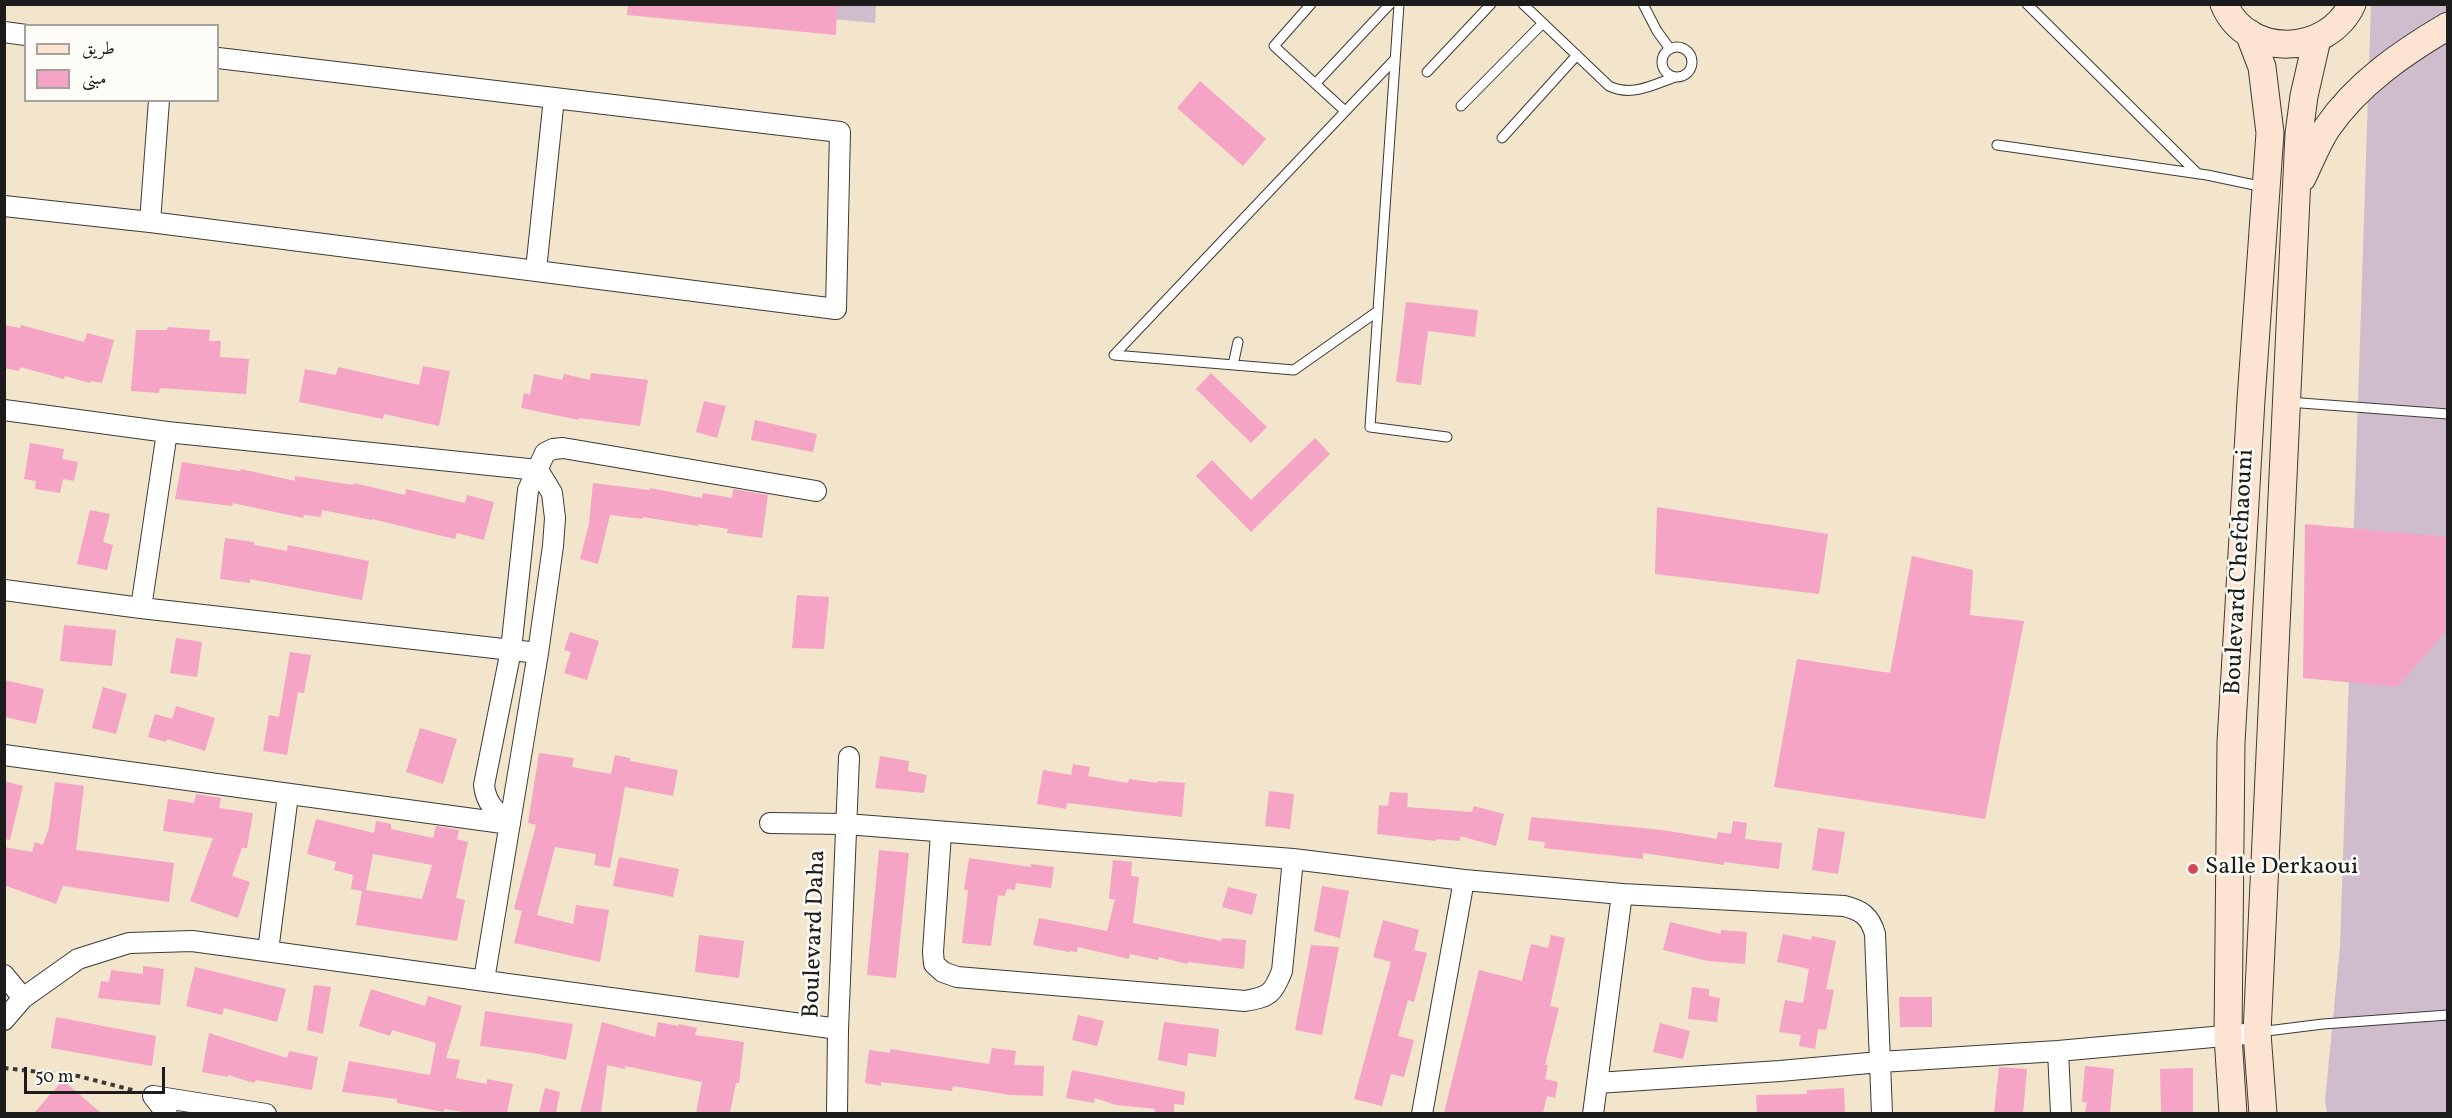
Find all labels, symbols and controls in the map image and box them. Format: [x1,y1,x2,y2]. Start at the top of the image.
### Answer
legend [24,24,219,102]
text: طريق [82,37,115,62]
text: مبنى [82,67,107,92]
street label: Boulevard Chefchaouni [2220,448,2262,696]
street label: Boulevard Daha [799,849,833,1019]
place label: Salle Derkaoui [2205,855,2358,883]
marker: Salle Derkaoui [2186,862,2200,876]
scale bar [27,1055,168,1093]
text: 50 m [35,1065,74,1090]

